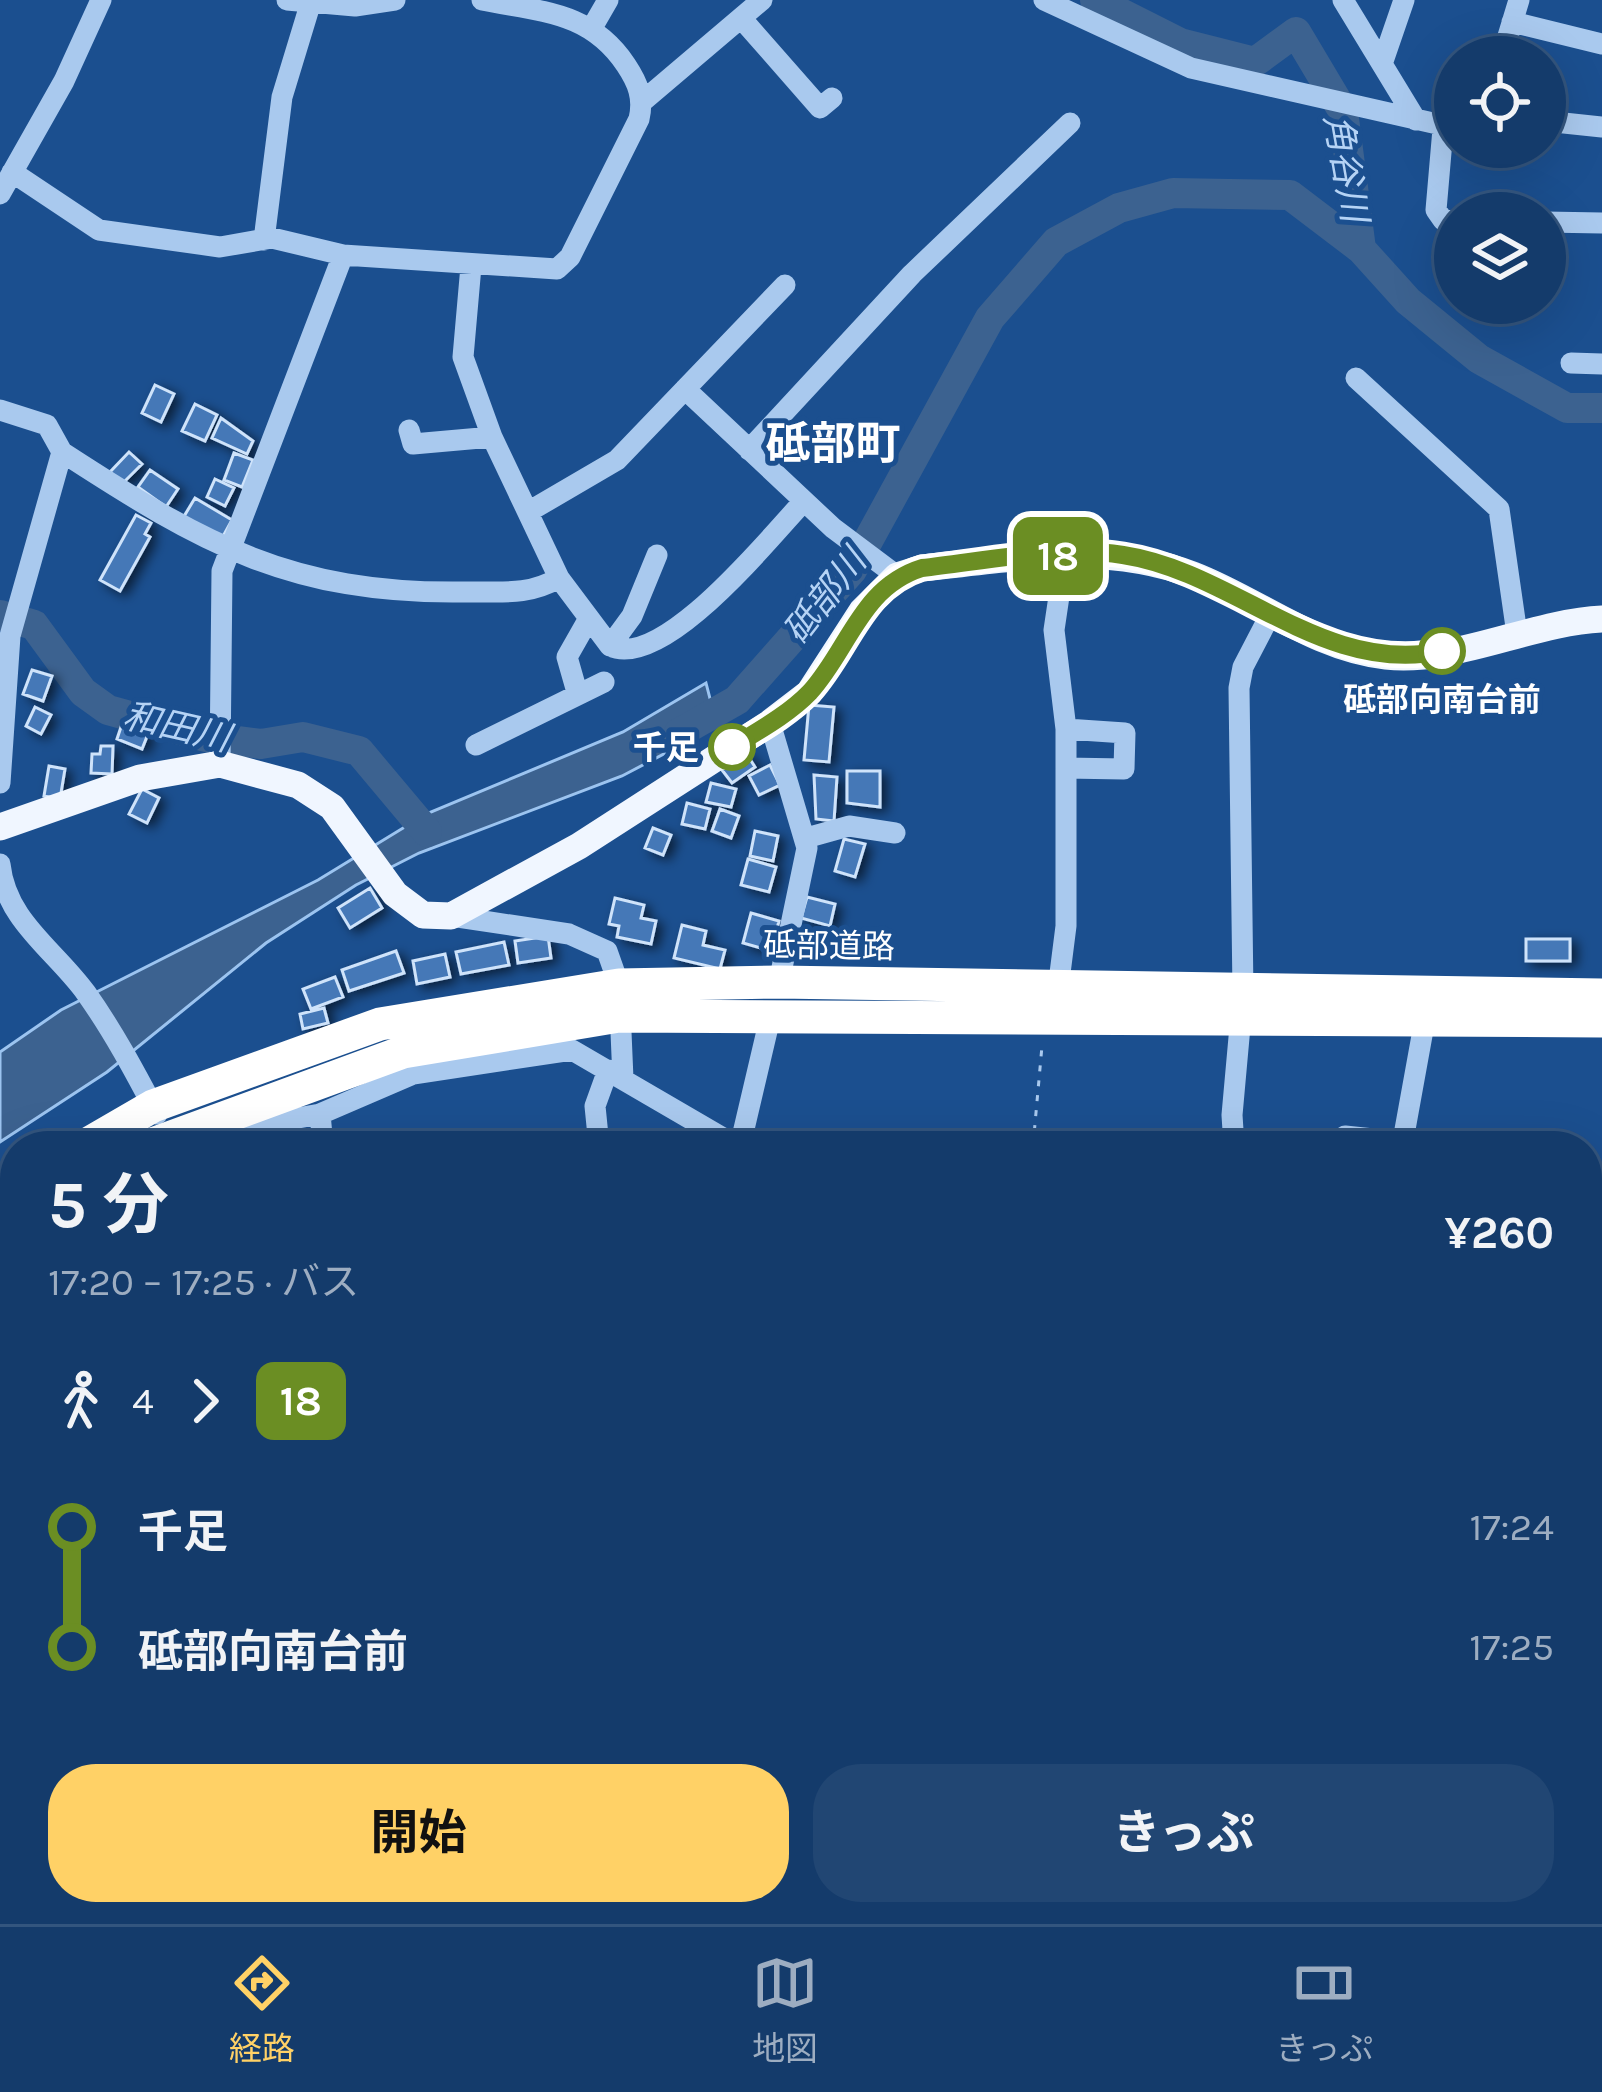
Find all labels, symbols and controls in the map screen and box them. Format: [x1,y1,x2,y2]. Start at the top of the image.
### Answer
map controls [1434,36,1566,324]
button: locate [1434,36,1566,168]
water label: 角谷川 [1316,111,1377,229]
button: layers [1434,192,1566,324]
district label: 砥部町 [765,418,901,470]
line badge: 18 [1004,517,1112,595]
text: 18 [1037,531,1079,581]
water label: 砥部川 [775,538,877,652]
marker: 砥部向南台前 [1420,629,1464,673]
place label: 砥部向南台前 [1343,681,1541,719]
water label: 和田川 [119,694,238,760]
marker: 千足 [710,725,754,769]
place label: 千足 [633,729,699,767]
street label: 砥部道路 [763,926,895,966]
text: 5 分 [48,1166,169,1244]
text: ¥260 [1445,1207,1554,1259]
text: 17:20 – 17:25 · バス [48,1259,359,1305]
icon: walk [48,1368,114,1434]
icon: forward [172,1368,238,1434]
text: 18 [280,1376,322,1426]
text: 4 [132,1378,154,1424]
text: 17:24 [1469,1504,1554,1550]
text: 千足 [138,1506,228,1558]
text: 17:25 [1469,1624,1554,1670]
text: 砥部向南台前 [138,1626,408,1678]
button: 開始 [48,1764,789,1902]
button: きっぷ [813,1764,1554,1902]
tab: 経路 [229,1950,295,2070]
tab: 地図 [752,1950,818,2070]
tab: きっぷ [1276,1950,1373,2070]

